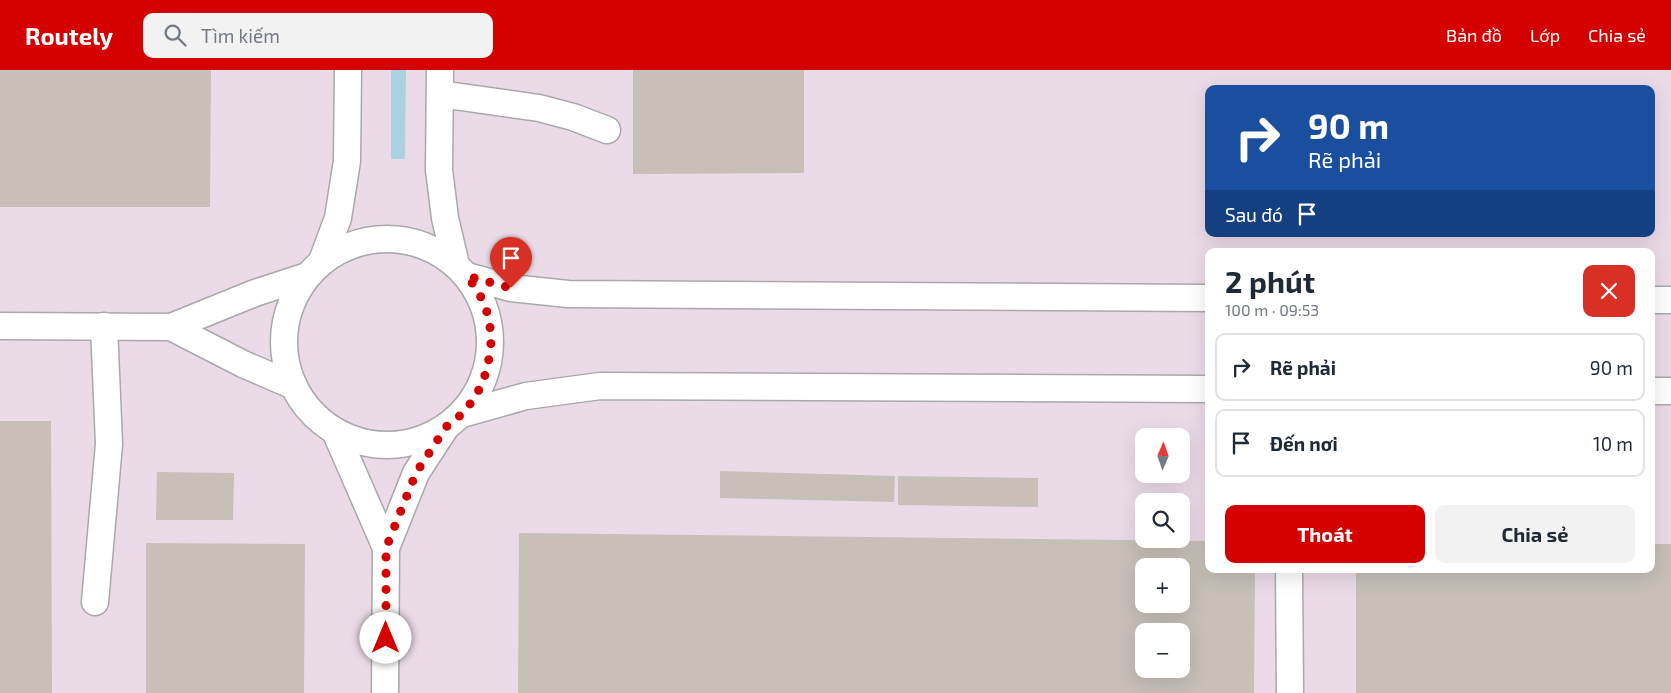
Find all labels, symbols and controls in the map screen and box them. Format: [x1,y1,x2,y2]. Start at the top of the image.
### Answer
search box [143,13,493,58]
text: Routely [25,21,113,50]
icon: search [161,21,189,49]
text: Tìm kiếm [201,24,280,47]
text: Bản đồ [1446,24,1502,46]
text: Lớp [1530,24,1560,46]
text: Chia sẻ [1588,24,1646,46]
text: 90 m [1308,104,1389,146]
icon: right [1225,105,1290,170]
text: Rẽ phải [1308,146,1381,172]
icon: arrive [1293,200,1321,228]
text: Sau đó [1225,203,1283,226]
pin [490,237,532,288]
icon: arrive [497,244,525,272]
text: 2 phút [1225,263,1315,299]
button: close [1583,265,1635,317]
text: 100 m · 09:53 [1225,300,1319,319]
icon: right [1227,353,1255,381]
text: Rẽ phải [1270,356,1336,379]
text: 90 m [1590,356,1633,379]
north arrow [1135,428,1190,482]
map controls [1135,428,1190,678]
icon: arrive [1227,429,1255,457]
text: Đến nơi [1270,432,1338,455]
text: 10 m [1593,432,1633,455]
button: search [1135,493,1190,548]
button: Thoát [1225,505,1425,563]
button: Chia sẻ [1435,505,1635,563]
button: + [1135,558,1190,613]
position arrow [359,611,411,663]
button: − [1135,623,1190,678]

